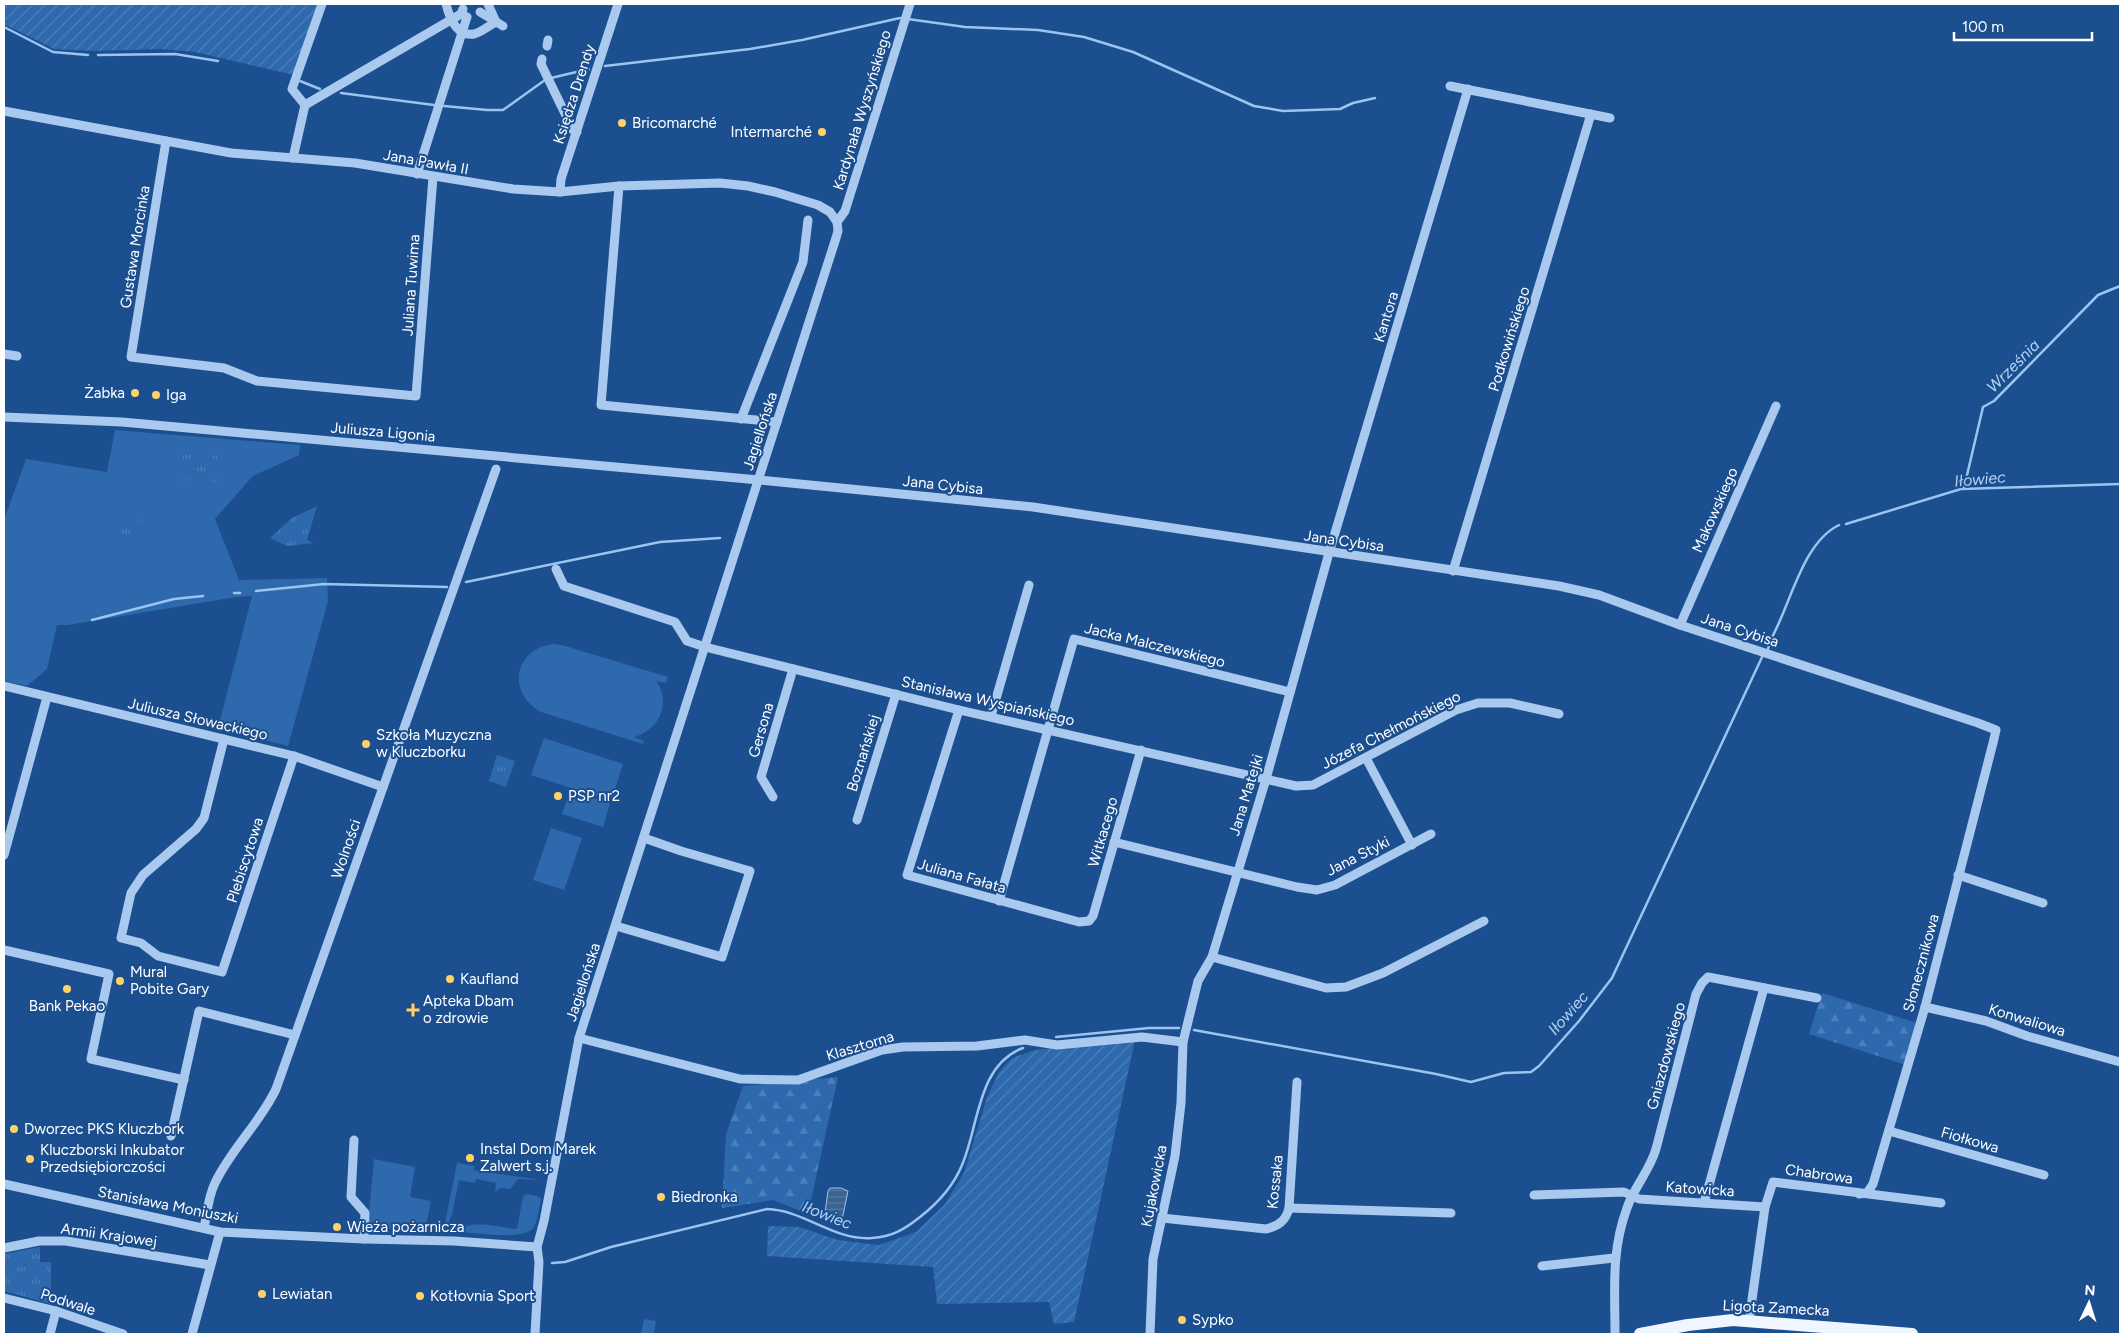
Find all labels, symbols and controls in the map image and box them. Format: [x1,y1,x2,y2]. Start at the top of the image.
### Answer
scale bar [1954,10,2092,42]
text: 100 m [1962,18,2004,36]
street label: Kardynała Wyszyńskiego [829,28,895,192]
street label: Księdza Drendy [549,42,599,146]
place label: Bricomarché [632,114,717,132]
marker: Bricomarché [616,117,628,129]
place label: Intermarché [730,123,812,141]
marker: Intermarché [816,126,828,138]
street label: Jana Pawła II [382,146,470,178]
street label: Gustawa Morcinka [116,184,154,310]
street label: Juliana Tuwima [398,234,424,336]
street label: Podkowińskiego [1485,284,1534,394]
street label: Kantora [1370,289,1402,345]
water label: Września [1983,336,2043,396]
place label: Żabka [84,384,125,402]
place label: Iga [166,386,187,404]
marker: Żabka [129,387,141,399]
marker: Iga [150,389,162,401]
street label: Jagiellońska [739,390,781,472]
street label: Juliusza Ligonia [330,418,436,446]
street label: Makowskiego [1688,464,1742,555]
water label: Iłowiec [1953,467,2007,491]
street label: Jana Cybisa [902,472,984,498]
street label: Jana Cybisa [1303,526,1385,556]
street label: Jana Cybisa [1699,609,1781,651]
street label: Jacka Malczewskiego [1083,619,1227,671]
street label: Stanisława Wyspiańskiego [900,672,1077,730]
street label: Józefa Chełmońskiego [1318,687,1464,773]
street label: Juliusza Słowackiego [126,694,270,744]
street label: Gersona [745,700,777,760]
street label: Boznańskiej [843,712,883,794]
place label: Szkoła Muzyczna w Kluczborku [376,726,492,761]
marker: Szkoła Muzyczna w Kluczborku [360,738,372,750]
street label: Jana Matejki [1225,752,1267,838]
place label: PSP nr2 [568,787,620,805]
marker: PSP nr2 [552,790,564,802]
street label: Witkacego [1084,795,1122,869]
street label: Plebiscytowa [223,815,267,905]
street label: Wolności [327,817,365,881]
street label: Jana Styki [1323,832,1393,880]
street label: Juliana Fałata [916,855,1008,897]
street label: Słonecznikowa [1899,912,1943,1014]
street label: Jagiellońska [562,941,604,1023]
place label: Mural Pobite Gary [130,963,209,998]
place label: Kaufland [460,970,519,988]
marker: Kaufland [444,973,456,985]
marker: Mural Pobite Gary [114,975,126,987]
marker: Bank Pekao [61,983,73,995]
water label: Iłowiec [1544,987,1592,1039]
place label: Apteka Dbam o zdrowie [423,992,514,1027]
place label: Bank Pekao [29,997,105,1015]
street label: Gniazdowskiego [1643,1000,1689,1112]
street label: Konwaliowa [1986,1000,2068,1040]
marker: Apteka Dbam o zdrowie [407,1004,419,1016]
street label: Klasztorna [824,1027,896,1065]
place label: Dworzec PKS Kluczbork [24,1120,185,1138]
marker: Dworzec PKS Kluczbork [8,1123,20,1135]
street label: Fiołkowa [1939,1123,2001,1157]
place label: Instal Dom Marek Zalwert s.j. [480,1140,597,1175]
place label: Kluczborski Inkubator Przedsiębiorczości [40,1141,184,1176]
street label: Kujakowicka [1137,1144,1171,1228]
marker: Instal Dom Marek Zalwert s.j. [464,1152,476,1164]
marker: Kluczborski Inkubator Przedsiębiorczości [24,1153,36,1165]
street label: Kossaka [1263,1154,1287,1210]
street label: Chabrowa [1784,1160,1854,1188]
street label: Katowicka [1665,1178,1735,1200]
street label: Stanisława Moniuszki [96,1183,240,1227]
place label: Biedronka [671,1188,738,1206]
marker: Biedronka [655,1191,667,1203]
water label: Iłowiec [799,1197,855,1233]
place label: Wieża pożarnicza [347,1218,464,1236]
street label: Armii Krajowej [60,1219,158,1251]
marker: Wieża pożarnicza [331,1221,343,1233]
north arrow [2064,1278,2114,1328]
text: N [2084,1282,2096,1299]
street label: Podwale [38,1285,98,1319]
place label: Lewiatan [272,1285,332,1303]
place label: Kotłovnia Sport [430,1287,535,1305]
marker: Lewiatan [256,1288,268,1300]
marker: Kotłovnia Sport [414,1290,426,1302]
street label: Ligota Zamecka [1722,1296,1830,1320]
place label: Sypko [1192,1311,1234,1329]
marker: Sypko [1176,1314,1188,1326]

